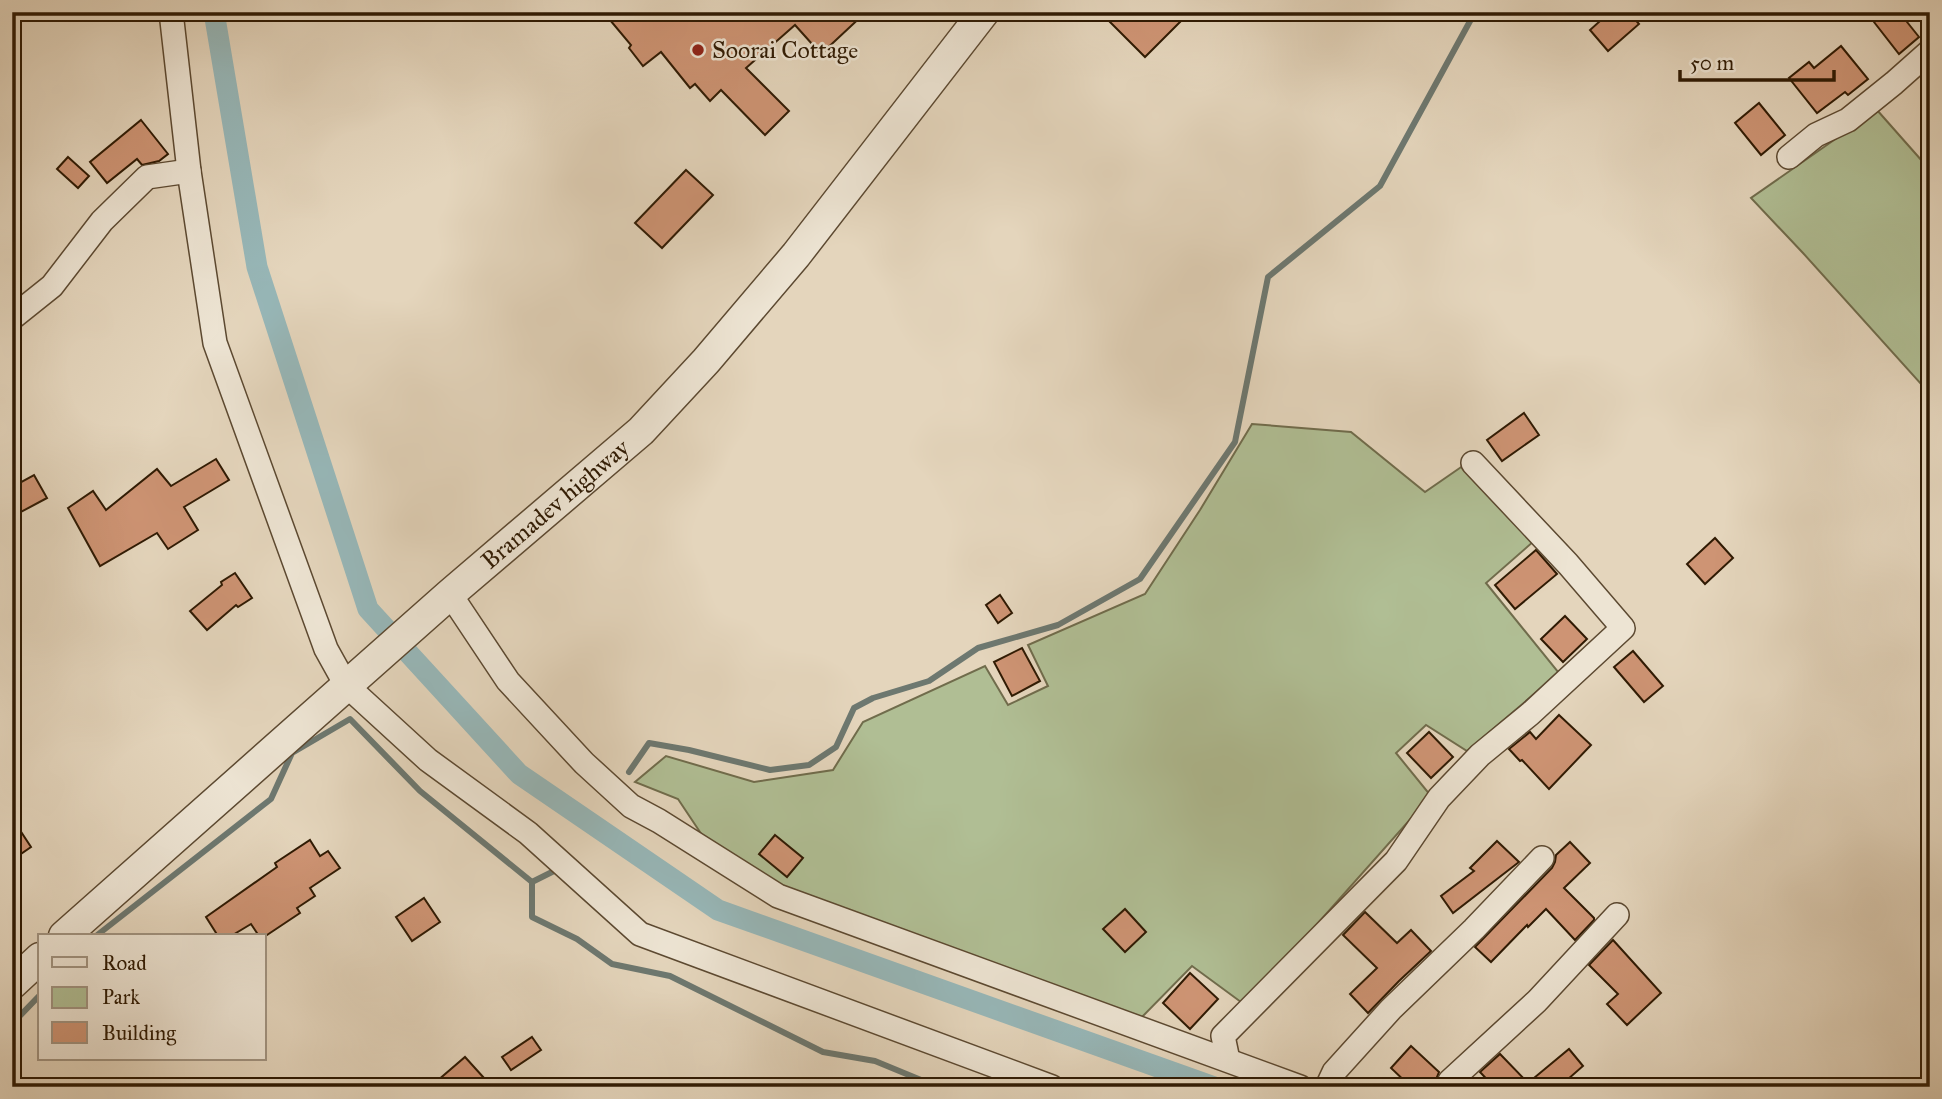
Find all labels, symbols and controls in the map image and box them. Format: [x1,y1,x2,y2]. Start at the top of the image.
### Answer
place label: Soorai Cottage [712,35,858,65]
scale bar [1680,38,1834,82]
marker: Soorai Cottage [690,42,706,58]
text: 50 m [1690,50,1735,76]
street label: Bramadev highway [475,432,636,576]
legend [38,934,266,1060]
text: Road [102,950,147,976]
text: Park [102,984,140,1010]
text: Building [102,1020,176,1046]

